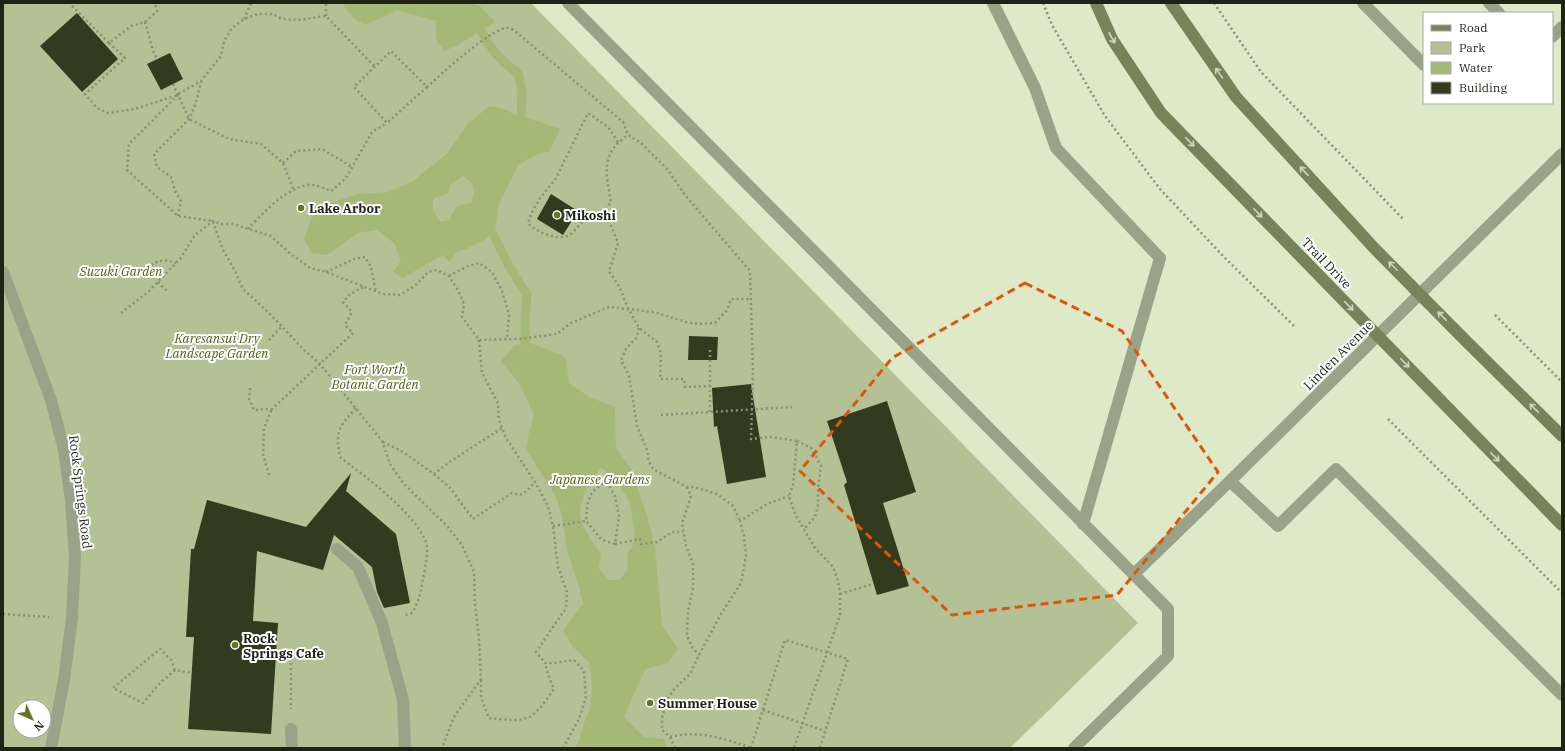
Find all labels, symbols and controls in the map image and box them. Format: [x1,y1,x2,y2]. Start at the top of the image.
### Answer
legend [1423,12,1553,104]
text: Road [1459,20,1488,35]
one-way arrow [1109,32,1117,44]
text: Park [1459,40,1485,55]
text: Water [1459,60,1493,75]
one-way arrow [1215,68,1223,79]
text: Building [1459,80,1507,95]
one-way arrow [1185,137,1194,147]
one-way arrow [1299,166,1309,176]
place label: Lake Arbor [309,200,381,217]
marker: Lake Arbor [296,203,306,213]
place label: Mikoshi [565,207,617,224]
one-way arrow [1253,208,1263,218]
marker: Mikoshi [552,210,562,220]
street label: Trail Drive [1298,234,1355,293]
one-way arrow [1388,261,1398,271]
park label: Suzuki Garden [79,263,163,280]
one-way arrow [1344,301,1354,311]
one-way arrow [1438,312,1447,322]
street label: Linden Avenue [1300,317,1377,394]
park label: Karesansui Dry Landscape Garden [165,330,269,362]
one-way arrow [1400,358,1410,368]
park label: Fort Worth Botanic Garden [330,361,419,393]
one-way arrow [1529,403,1539,413]
street label: Rock Springs Road [65,434,96,550]
one-way arrow [1490,452,1500,462]
park label: Japanese Gardens [549,471,650,488]
place label: Rock Springs Cafe [243,630,324,662]
marker: Rock Springs Cafe [230,640,240,650]
place label: Summer House [658,695,757,712]
marker: Summer House [645,698,655,708]
north arrow [12,699,52,739]
text: N [31,718,47,734]

